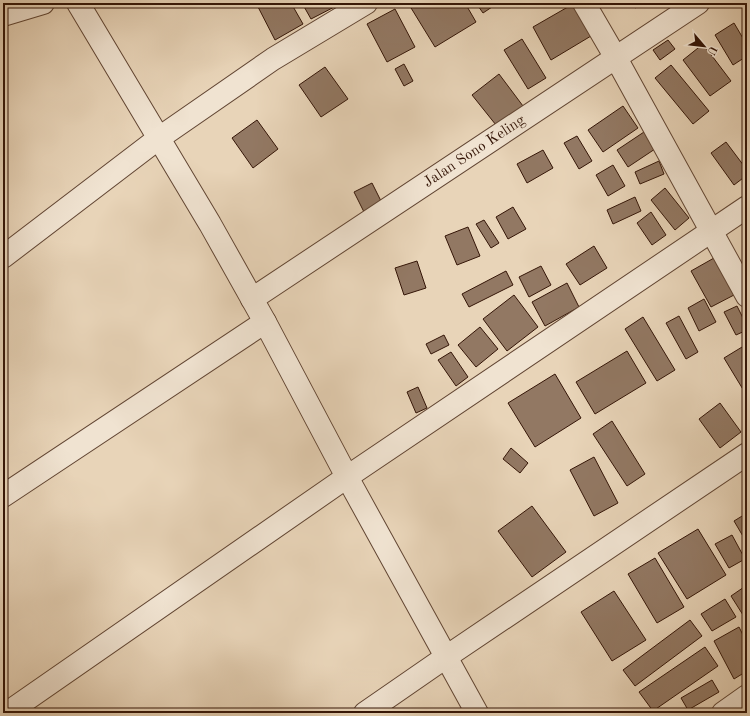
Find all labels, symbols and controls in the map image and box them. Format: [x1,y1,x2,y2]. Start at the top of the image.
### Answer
north arrow [684,26,724,66]
text: U [704,44,718,57]
street label: Jalan Sono Keling [421,112,528,190]

